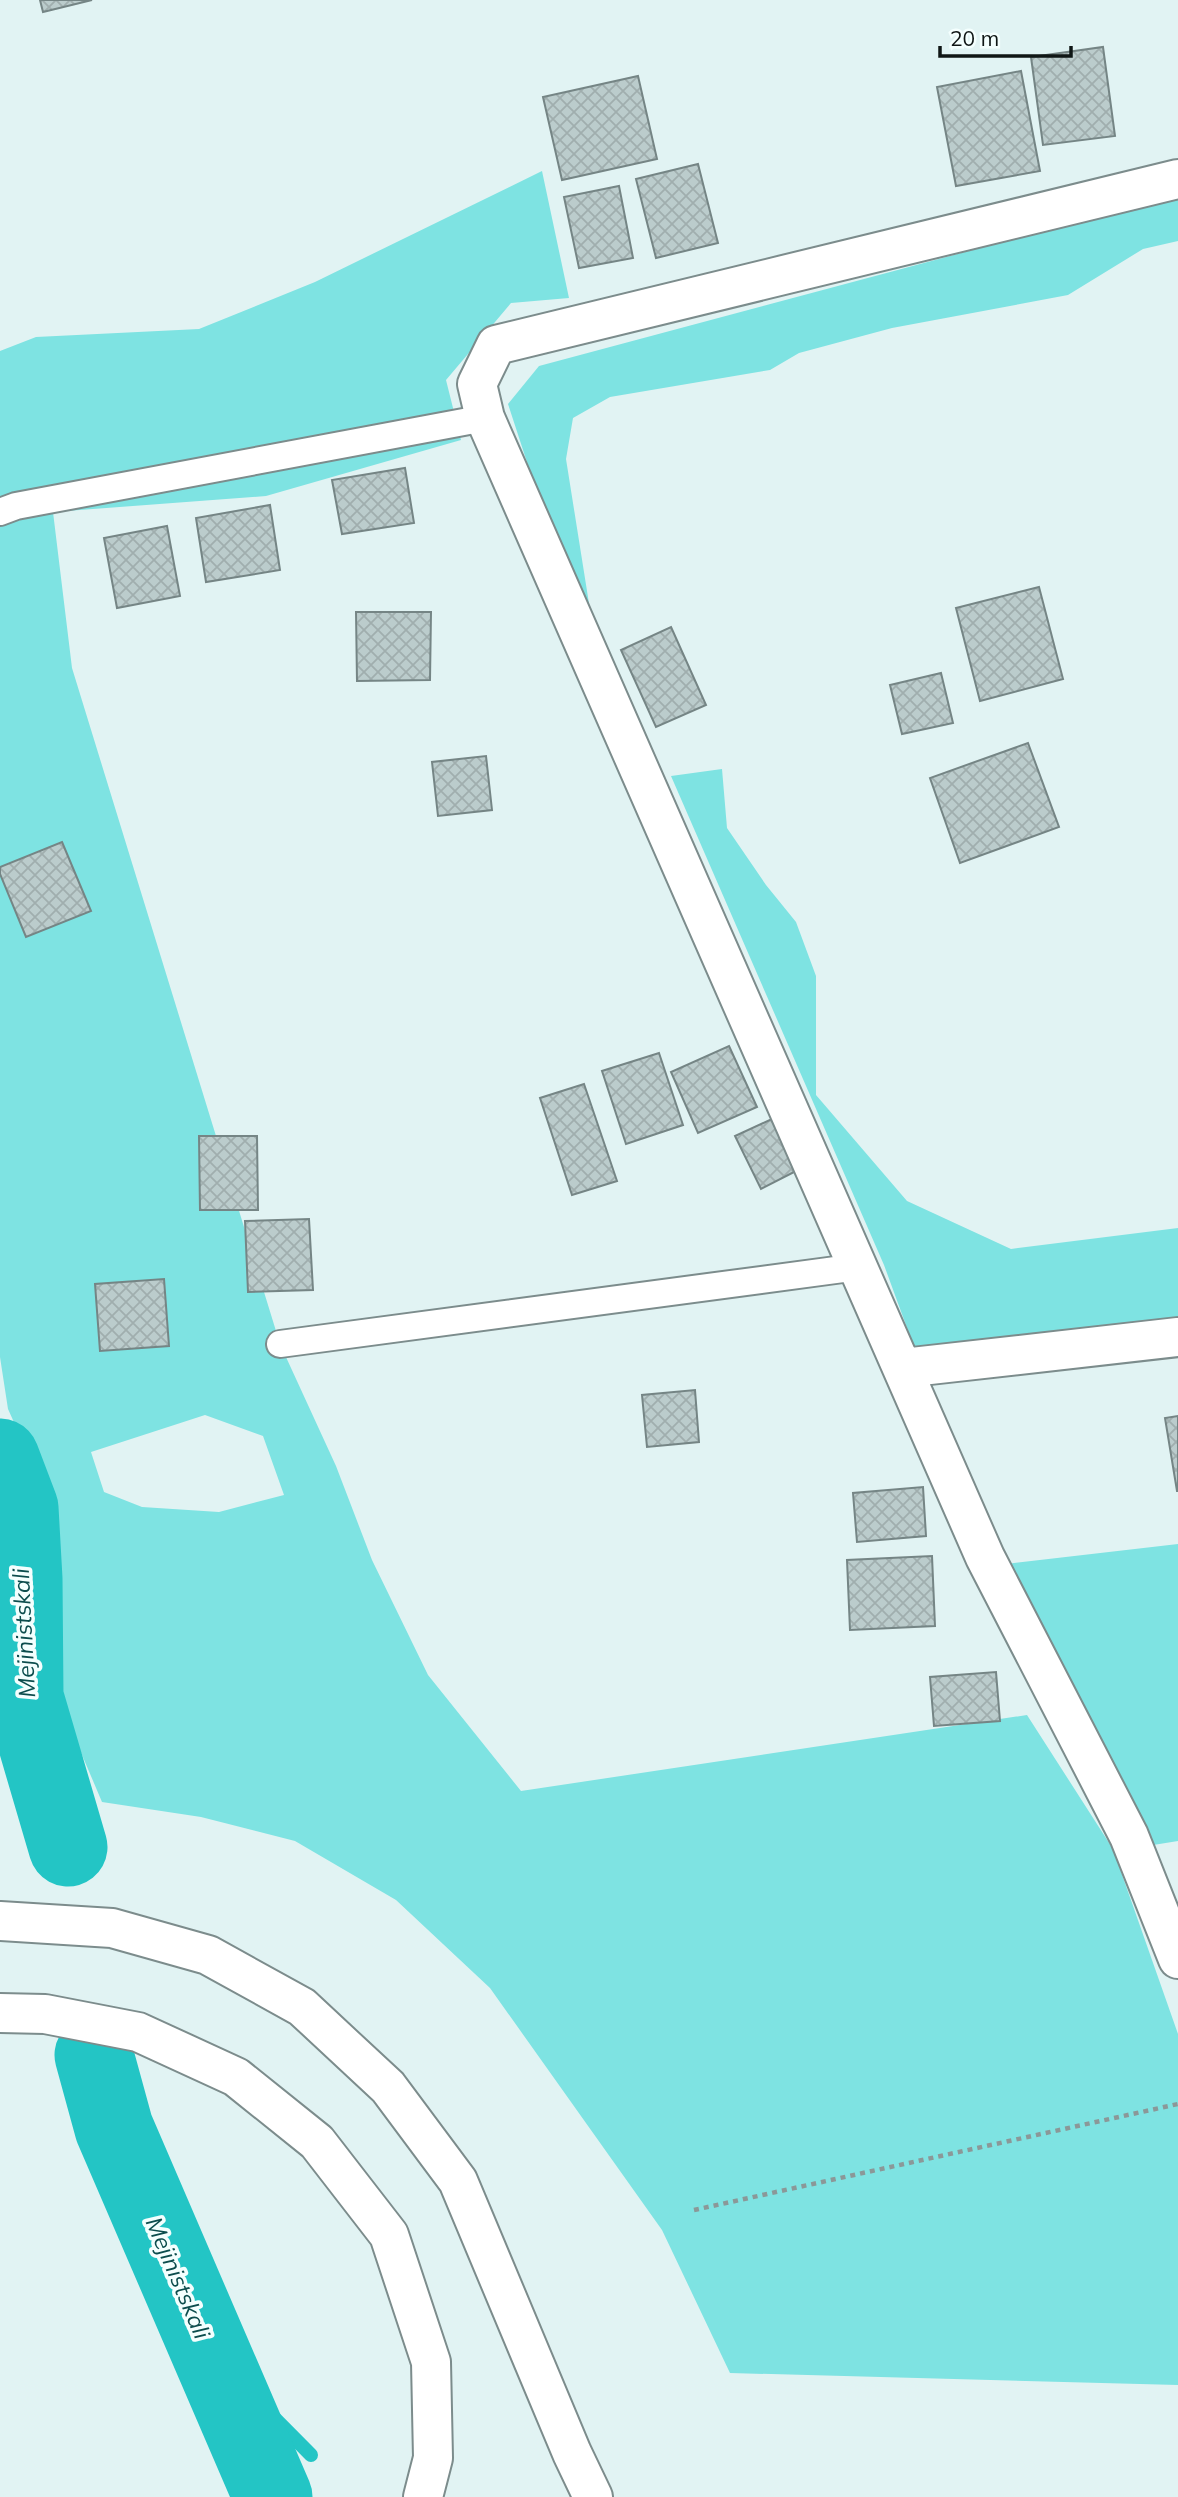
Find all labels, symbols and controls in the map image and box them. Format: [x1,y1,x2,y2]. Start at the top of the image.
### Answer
scale bar [940,14,1071,58]
text: 20 m [950,25,999,51]
water label: Mejinistskali [6,1567,41,1698]
water label: Mejinistskali [140,2213,217,2343]

